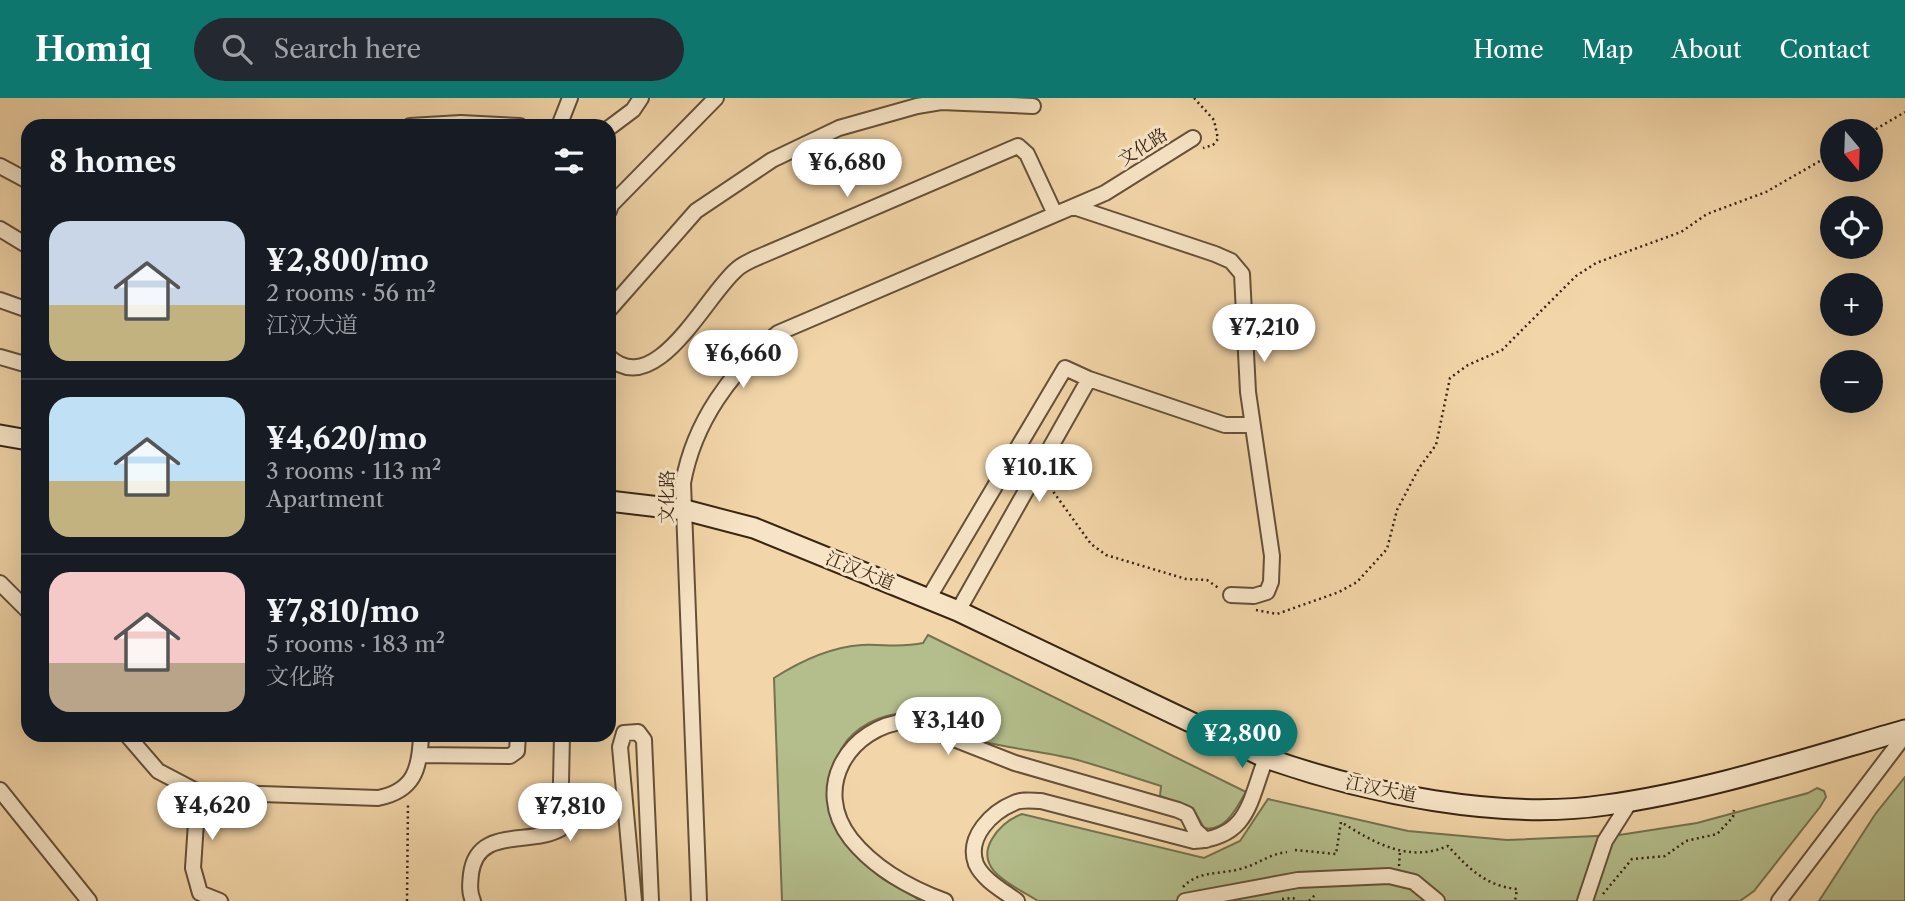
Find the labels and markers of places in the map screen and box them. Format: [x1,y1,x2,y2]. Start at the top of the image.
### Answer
pin: ¥6,680 [790,140,904,199]
pin: ¥7,210 [1207,304,1321,364]
pin: ¥6,660 [686,330,800,390]
pin: ¥10.1K [982,444,1096,504]
pin: ¥3,140 [891,698,1005,757]
pin: ¥2,800 [1185,710,1299,770]
pin: ¥4,620 [155,782,269,842]
pin: ¥7,810 [513,784,627,843]

